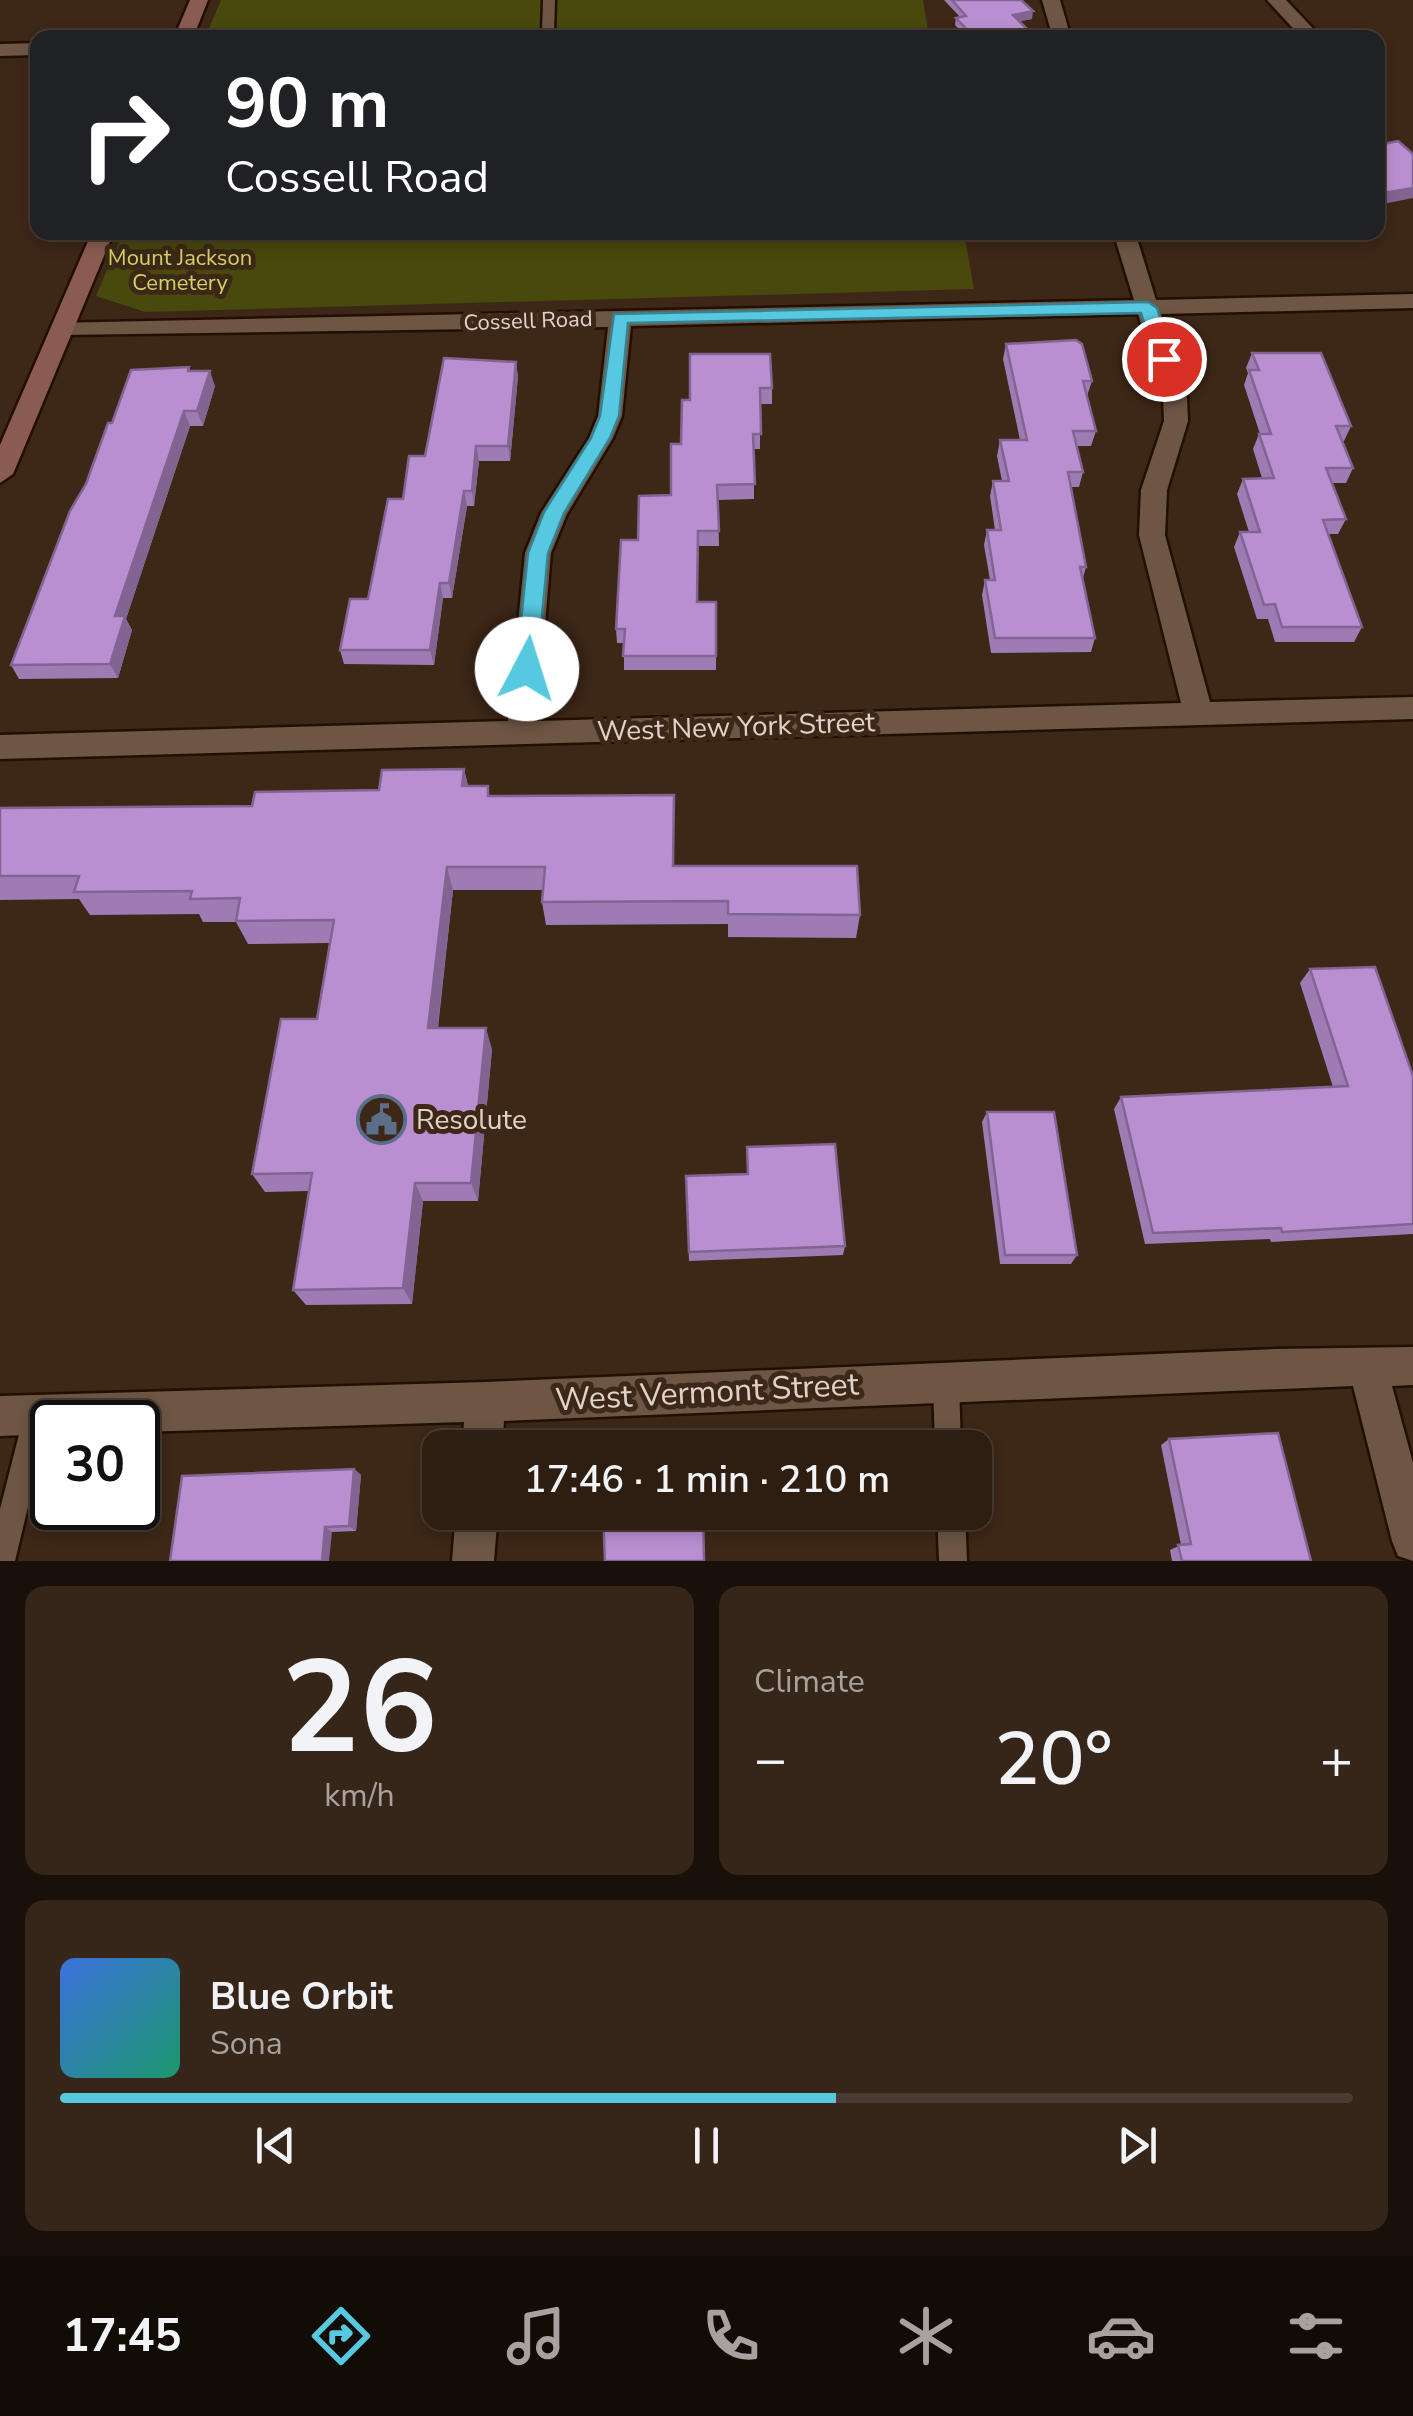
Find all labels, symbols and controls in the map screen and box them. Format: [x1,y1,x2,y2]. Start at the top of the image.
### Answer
text: 90 m [225,56,389,152]
icon: right [60,70,190,200]
text: Cossell Road [225,147,489,208]
park label: Mount Jackson Cemetery [108,243,252,298]
street label: Cossell Road [463,304,593,338]
pin [1122,317,1207,402]
icon: arrive [1137,332,1192,387]
position arrow [475,617,579,721]
street label: West New York Street [596,703,876,751]
public building icon: Resolute [355,1094,407,1146]
place label: Resolute [416,1101,527,1139]
street label: West Vermont Street [554,1363,861,1421]
speed limit sign: 30 [30,1400,160,1530]
text: 17:46 · 1 min · 210 m [524,1454,890,1505]
text: 26 [281,1620,438,1797]
text: Climate [754,1660,865,1703]
text: 20° [994,1708,1113,1810]
text: − [754,1722,787,1797]
text: + [1320,1722,1353,1797]
text: km/h [324,1774,395,1817]
text: Blue Orbit [210,1971,393,2022]
text: Sona [210,2022,283,2065]
icon: previous [248,2118,303,2173]
icon: pause [679,2118,734,2173]
icon: next [1110,2118,1165,2173]
icon: directions [306,2301,376,2371]
icon: music [501,2301,571,2371]
icon: phone [696,2301,766,2371]
icon: climate [891,2301,961,2371]
icon: car [1086,2301,1156,2371]
icon: filters [1281,2301,1351,2371]
text: 17:45 [62,2306,182,2367]

